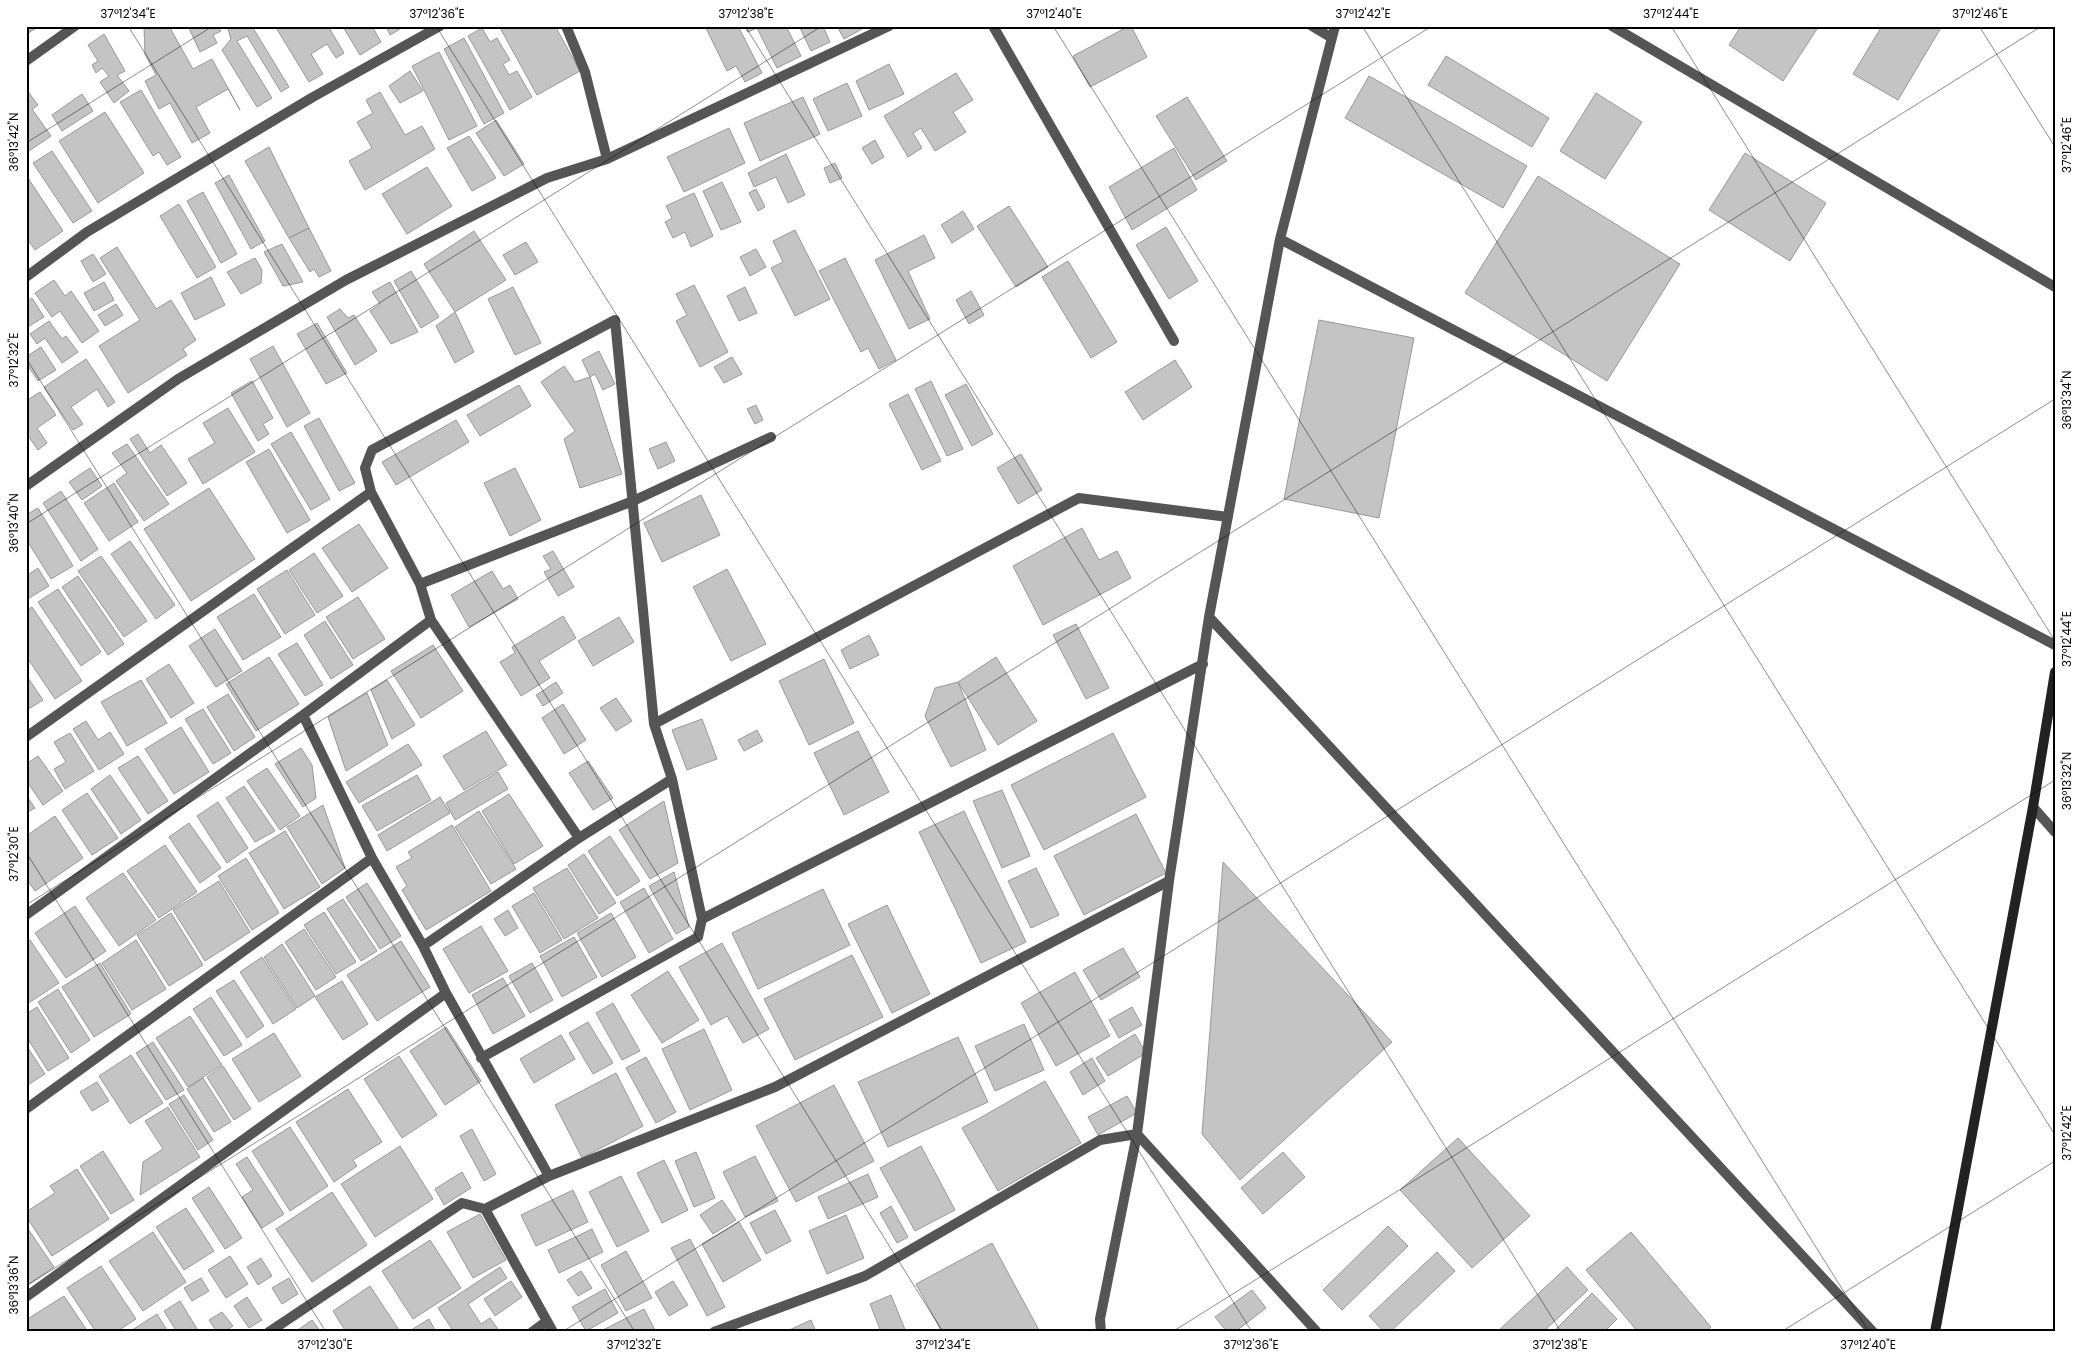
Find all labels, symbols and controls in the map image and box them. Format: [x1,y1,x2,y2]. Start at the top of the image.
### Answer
text: 37°12'34"E [100,5,156,22]
text: 37°12'36"E [409,5,465,22]
text: 37°12'38"E [718,5,774,22]
text: 37°12'40"E [1026,5,1082,22]
text: 37°12'42"E [1335,5,1391,22]
text: 37°12'44"E [1643,5,1699,22]
text: 37°12'46"E [1952,5,2008,22]
text: 36°13'42"N [5,113,22,171]
text: 37°12'46"E [2058,117,2075,173]
text: 37°12'32"E [5,333,22,387]
text: 36°13'34"N [2058,371,2075,429]
text: 36°13'40"N [5,493,22,553]
text: 37°12'44"E [2058,611,2075,667]
text: 36°13'32"N [2058,752,2075,810]
text: 37°12'30"E [5,826,22,882]
text: 37°12'42"E [2058,1105,2075,1161]
text: 36°13'36"N [5,1255,22,1315]
text: 37°12'30"E [297,1336,353,1353]
text: 37°12'32"E [607,1336,661,1353]
text: 37°12'34"E [915,1336,971,1353]
text: 37°12'36"E [1223,1336,1279,1353]
text: 37°12'38"E [1532,1336,1588,1353]
text: 37°12'40"E [1840,1336,1896,1353]

